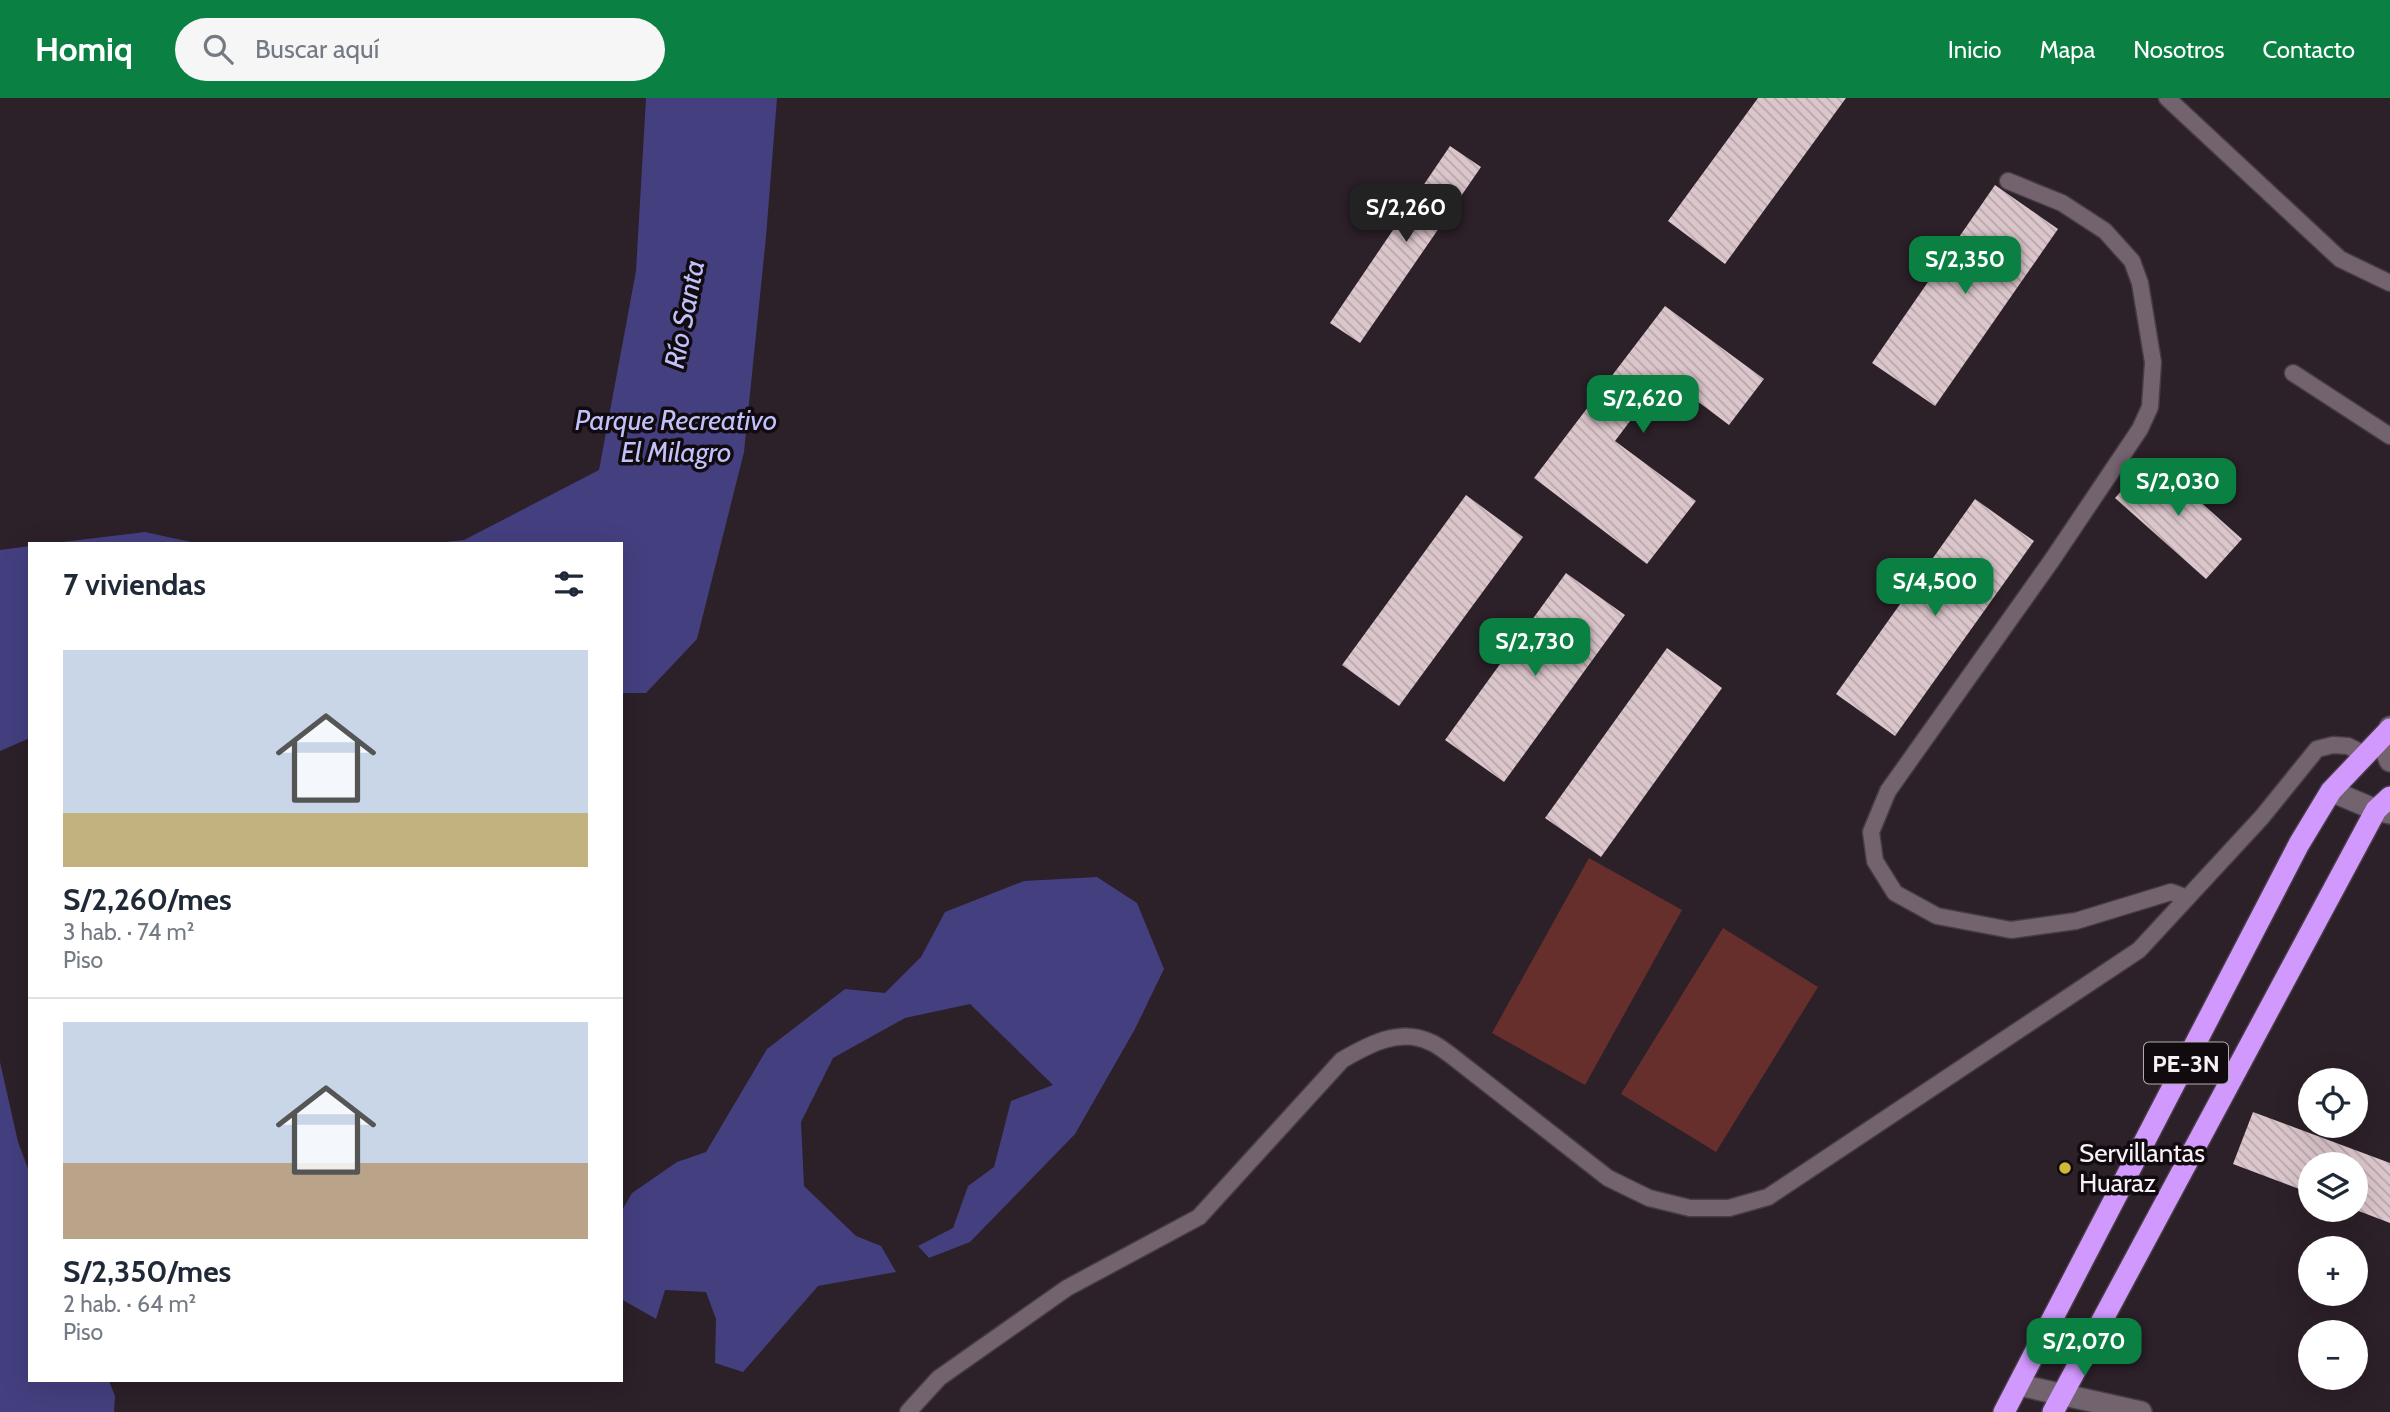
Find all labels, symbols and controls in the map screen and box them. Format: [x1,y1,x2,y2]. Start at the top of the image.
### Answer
search box [175,18,665,81]
text: Homiq [35,29,133,69]
icon: search [199,30,237,68]
text: Buscar aquí [255,33,379,65]
text: Inicio [1948,35,2001,64]
text: Mapa [2039,35,2095,64]
text: Nosotros [2133,35,2224,64]
text: Contacto [2262,35,2355,64]
pin: S/2,260 [1341,184,1471,244]
text: S/2,260 [1366,193,1446,221]
pin: S/2,350 [1900,236,2030,296]
text: S/2,350 [1925,245,2005,273]
water label: Río Santa [657,257,711,371]
pin: S/2,620 [1578,376,1708,435]
text: S/2,620 [1603,384,1683,412]
water label: Parque Recreativo El Milagro [575,403,777,469]
pin: S/2,030 [2113,458,2243,518]
text: S/2,030 [2136,467,2220,495]
pin: S/4,500 [1870,559,2000,618]
icon: filters [550,565,588,603]
text: 7 viviendas [63,566,206,603]
text: S/4,500 [1892,567,1978,595]
pin: S/2,730 [1470,618,1600,678]
text: S/2,730 [1495,627,1575,655]
icon: home [263,695,389,821]
text: S/2,260/mes [63,881,232,918]
text: 3 hab. · 74 m² [63,918,194,946]
text: Piso [63,946,103,974]
road number: PE-3N [2144,1043,2228,1084]
icon: home [263,1067,389,1193]
map controls [2298,1068,2368,1390]
button: locate [2298,1068,2368,1138]
place label: Servillantas Huaraz [2079,1137,2205,1199]
button: layers [2298,1152,2368,1222]
marker: Servillantas Huaraz [2057,1160,2073,1176]
button: + [2298,1236,2368,1306]
text: S/2,350/mes [63,1253,231,1290]
text: 2 hab. · 64 m² [63,1290,196,1318]
text: Piso [63,1318,103,1346]
pin: S/2,070 [2019,1318,2149,1378]
button: − [2298,1320,2368,1390]
text: S/2,070 [2043,1327,2125,1355]

